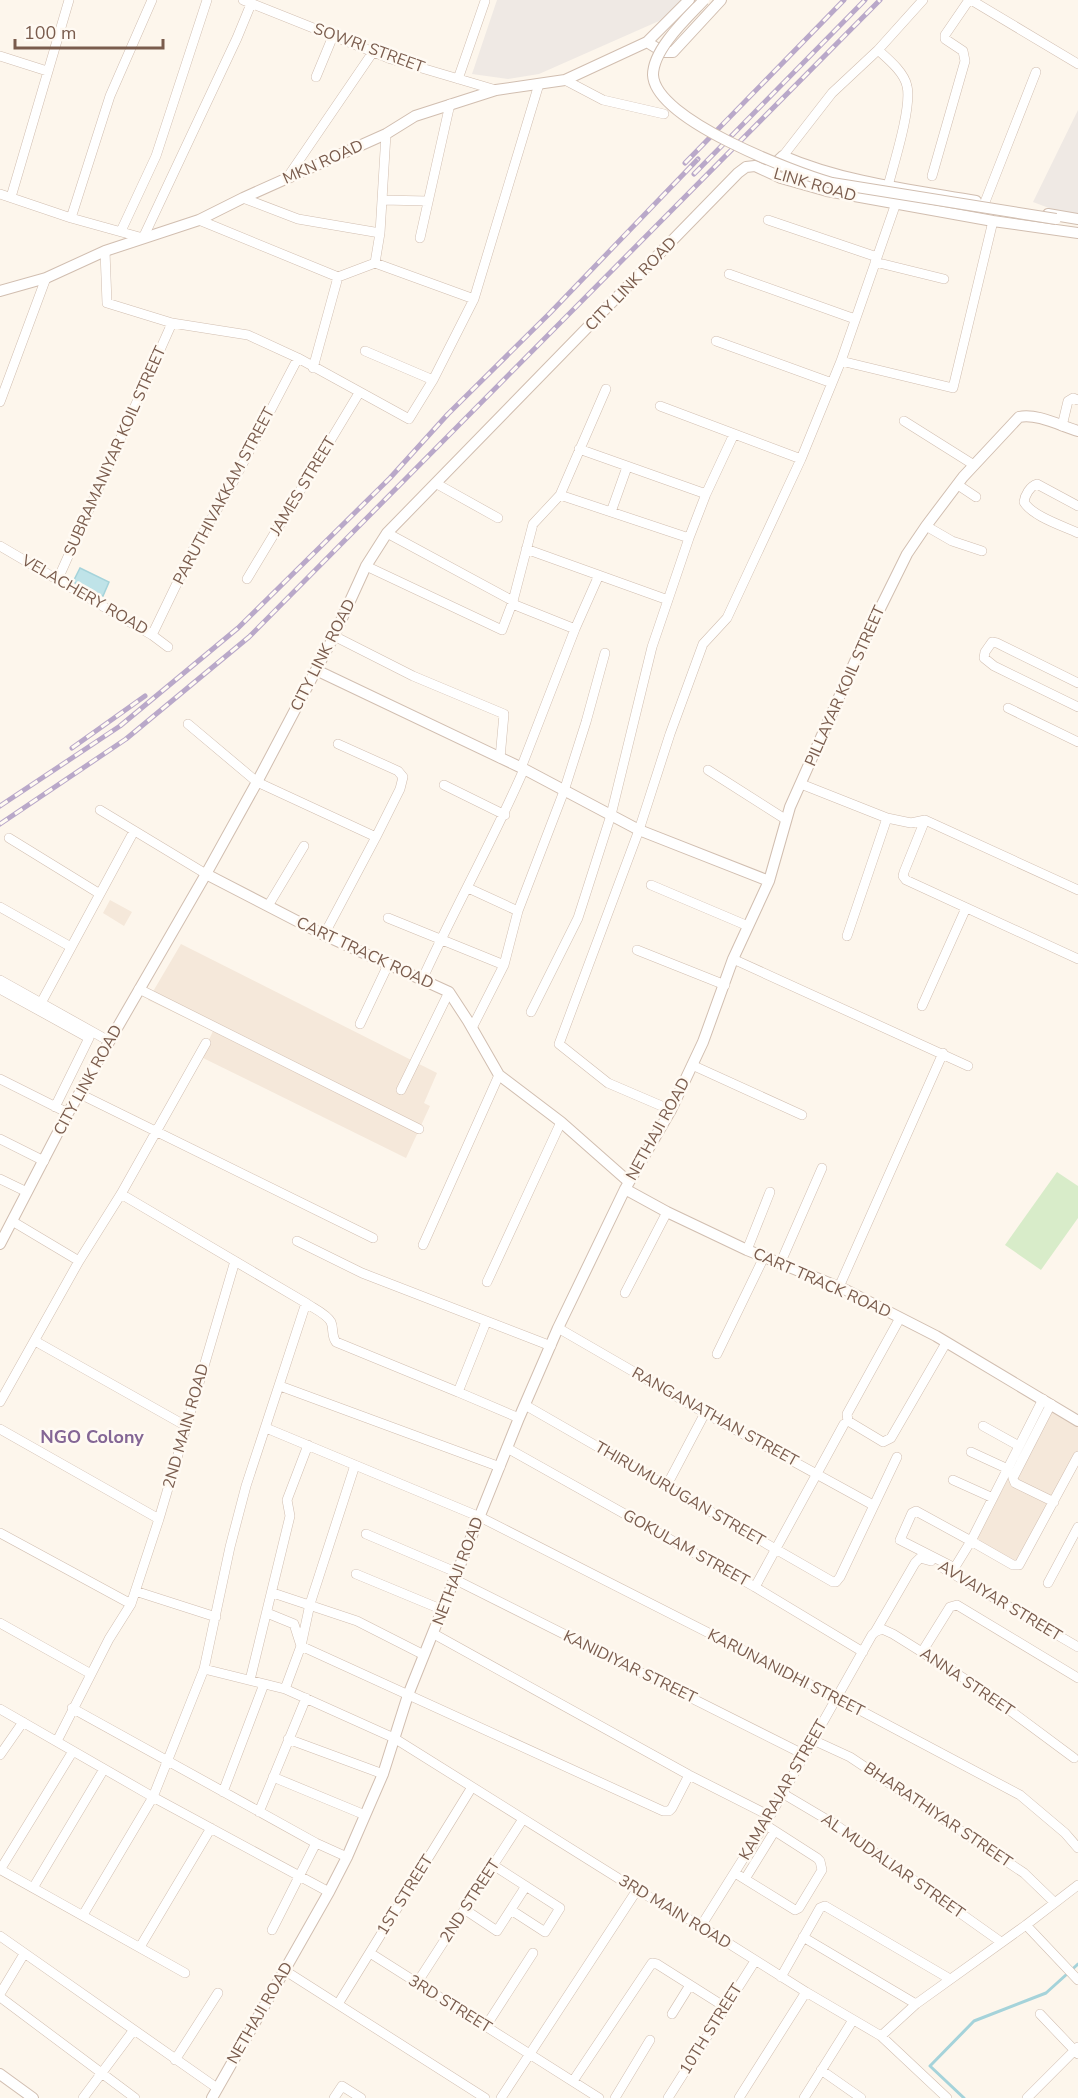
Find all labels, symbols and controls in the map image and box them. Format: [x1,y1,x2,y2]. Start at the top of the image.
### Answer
scale bar [15,12,164,50]
street label: SOWRI STREET [311,18,428,78]
text: 100 m [24,21,76,45]
street label: MKN ROAD [279,134,367,190]
street label: LINK ROAD [771,163,859,207]
street label: CITY LINK ROAD [580,232,682,336]
street label: SUBRAMANIYAR KOIL STREET [59,342,171,559]
street label: PARUTHIVAKKAM STREET [168,403,280,588]
street label: JAMES STREET [264,432,341,540]
street label: VELACHERY ROAD [17,549,152,640]
street label: CITY LINK ROAD [285,595,361,715]
street label: PILLAYAR KOIL STREET [800,602,890,770]
street label: CART TRACK ROAD [293,912,437,994]
street label: CITY LINK ROAD [48,1021,128,1139]
street label: NETHAJI ROAD [621,1074,695,1184]
street label: CART TRACK ROAD [749,1243,895,1323]
street label: 2ND MAIN ROAD [158,1361,214,1491]
street label: RANGANATHAN STREET [628,1362,802,1472]
district label: NGO Colony [40,1425,144,1449]
street label: THIRUMURUGAN STREET [591,1436,769,1552]
street label: GOKULAM STREET [619,1504,753,1592]
street label: NETHAJI ROAD [427,1514,489,1628]
street label: AVVAIYAR STREET [934,1555,1066,1647]
street label: KARUNANIDHI STREET [704,1624,869,1722]
street label: KANIDIYAR STREET [560,1625,701,1709]
street label: ANNA STREET [916,1642,1019,1722]
street label: KAMARAJAR STREET [734,1715,832,1864]
street label: BHARATHIYAR STREET [860,1757,1017,1873]
street label: AL MUDALIAR STREET [817,1808,969,1924]
street label: 1ST STREET [372,1850,439,1939]
street label: 2ND STREET [435,1855,505,1947]
street label: 3RD MAIN ROAD [615,1870,735,1954]
street label: NETHAJI ROAD [222,1958,298,2068]
street label: 3RD STREET [404,1970,496,2039]
street label: 10TH STREET [674,1979,748,2079]

